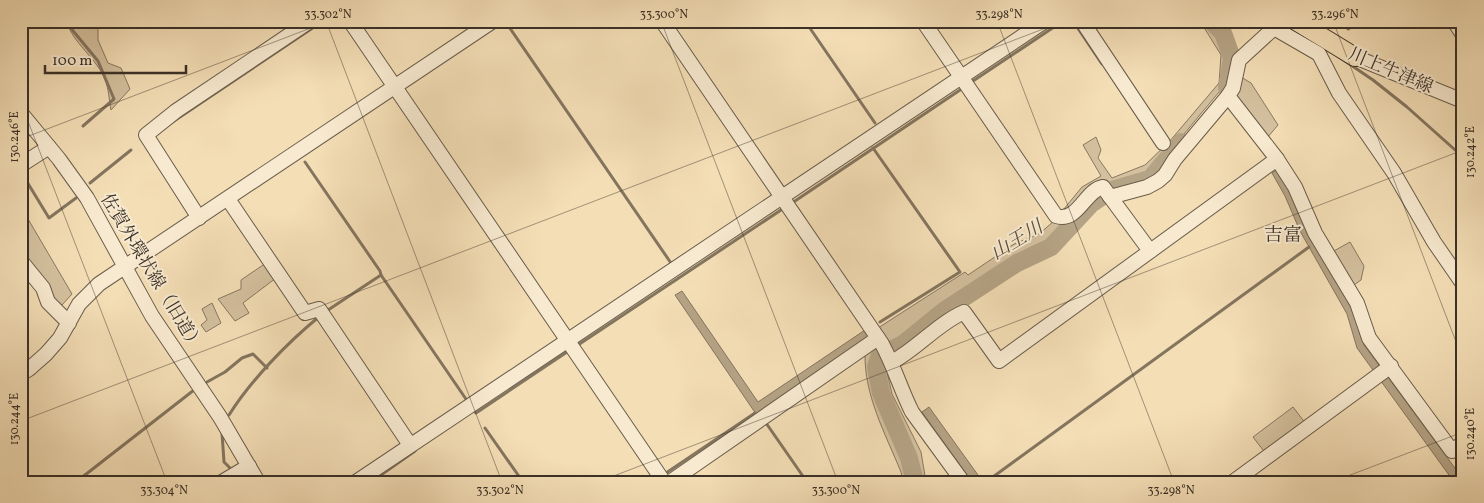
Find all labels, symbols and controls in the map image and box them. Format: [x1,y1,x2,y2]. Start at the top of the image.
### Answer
text: 33.302°N [304,7,352,23]
text: 33.300°N [640,7,688,23]
text: 33.298°N [975,7,1023,23]
text: 33.296°N [1311,7,1359,23]
scale bar [45,42,186,74]
street label: 川上牛津線 [1344,42,1437,100]
text: 100 m [52,51,92,72]
text: 130.246°E [7,111,23,163]
text: 130.242°E [1463,126,1479,178]
street label: 佐賀外環状線（旧道） [94,189,208,356]
water label: 山王川 [986,214,1050,267]
district label: 吉富 [1264,223,1302,249]
text: 130.244°E [7,393,23,445]
text: 130.240°E [1463,408,1479,460]
text: 33.304°N [140,483,188,499]
text: 33.302°N [476,483,524,499]
text: 33.300°N [812,483,860,499]
text: 33.298°N [1147,483,1195,499]

